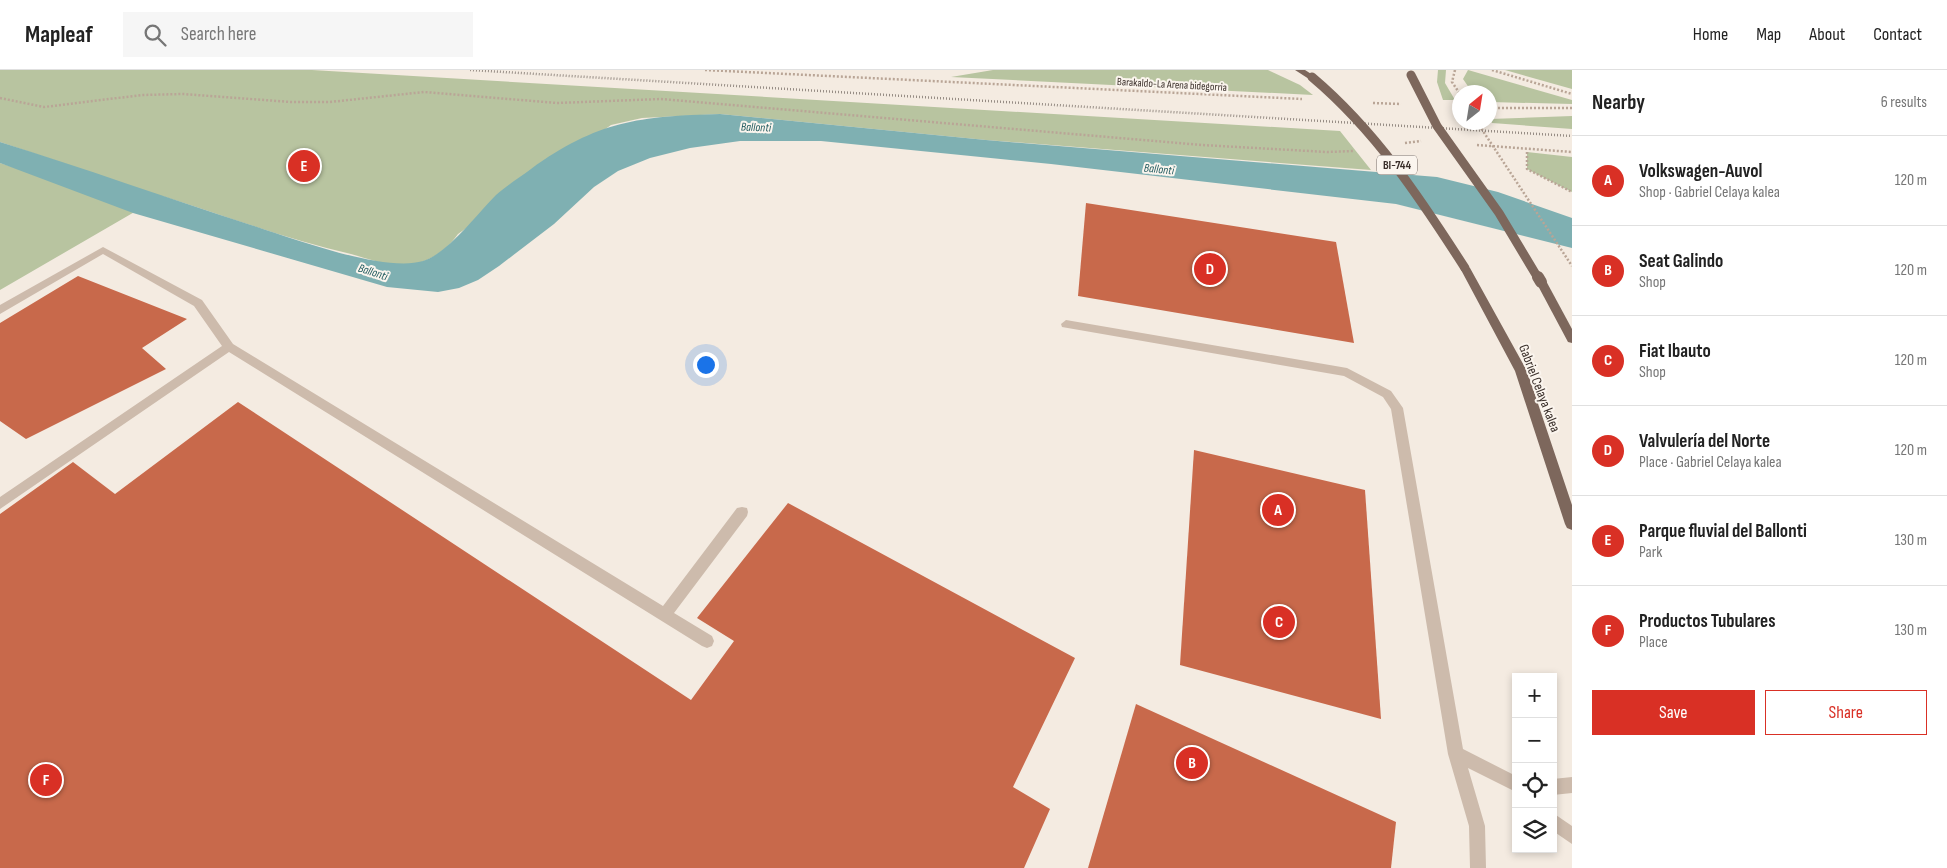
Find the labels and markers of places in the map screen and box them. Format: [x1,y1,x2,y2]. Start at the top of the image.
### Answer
pin: E [288,147,320,185]
pin: D [1194,250,1226,288]
pin: A [1262,491,1294,529]
pin: C [1263,603,1295,641]
pin: B [1176,744,1208,782]
pin: F [30,761,62,799]

